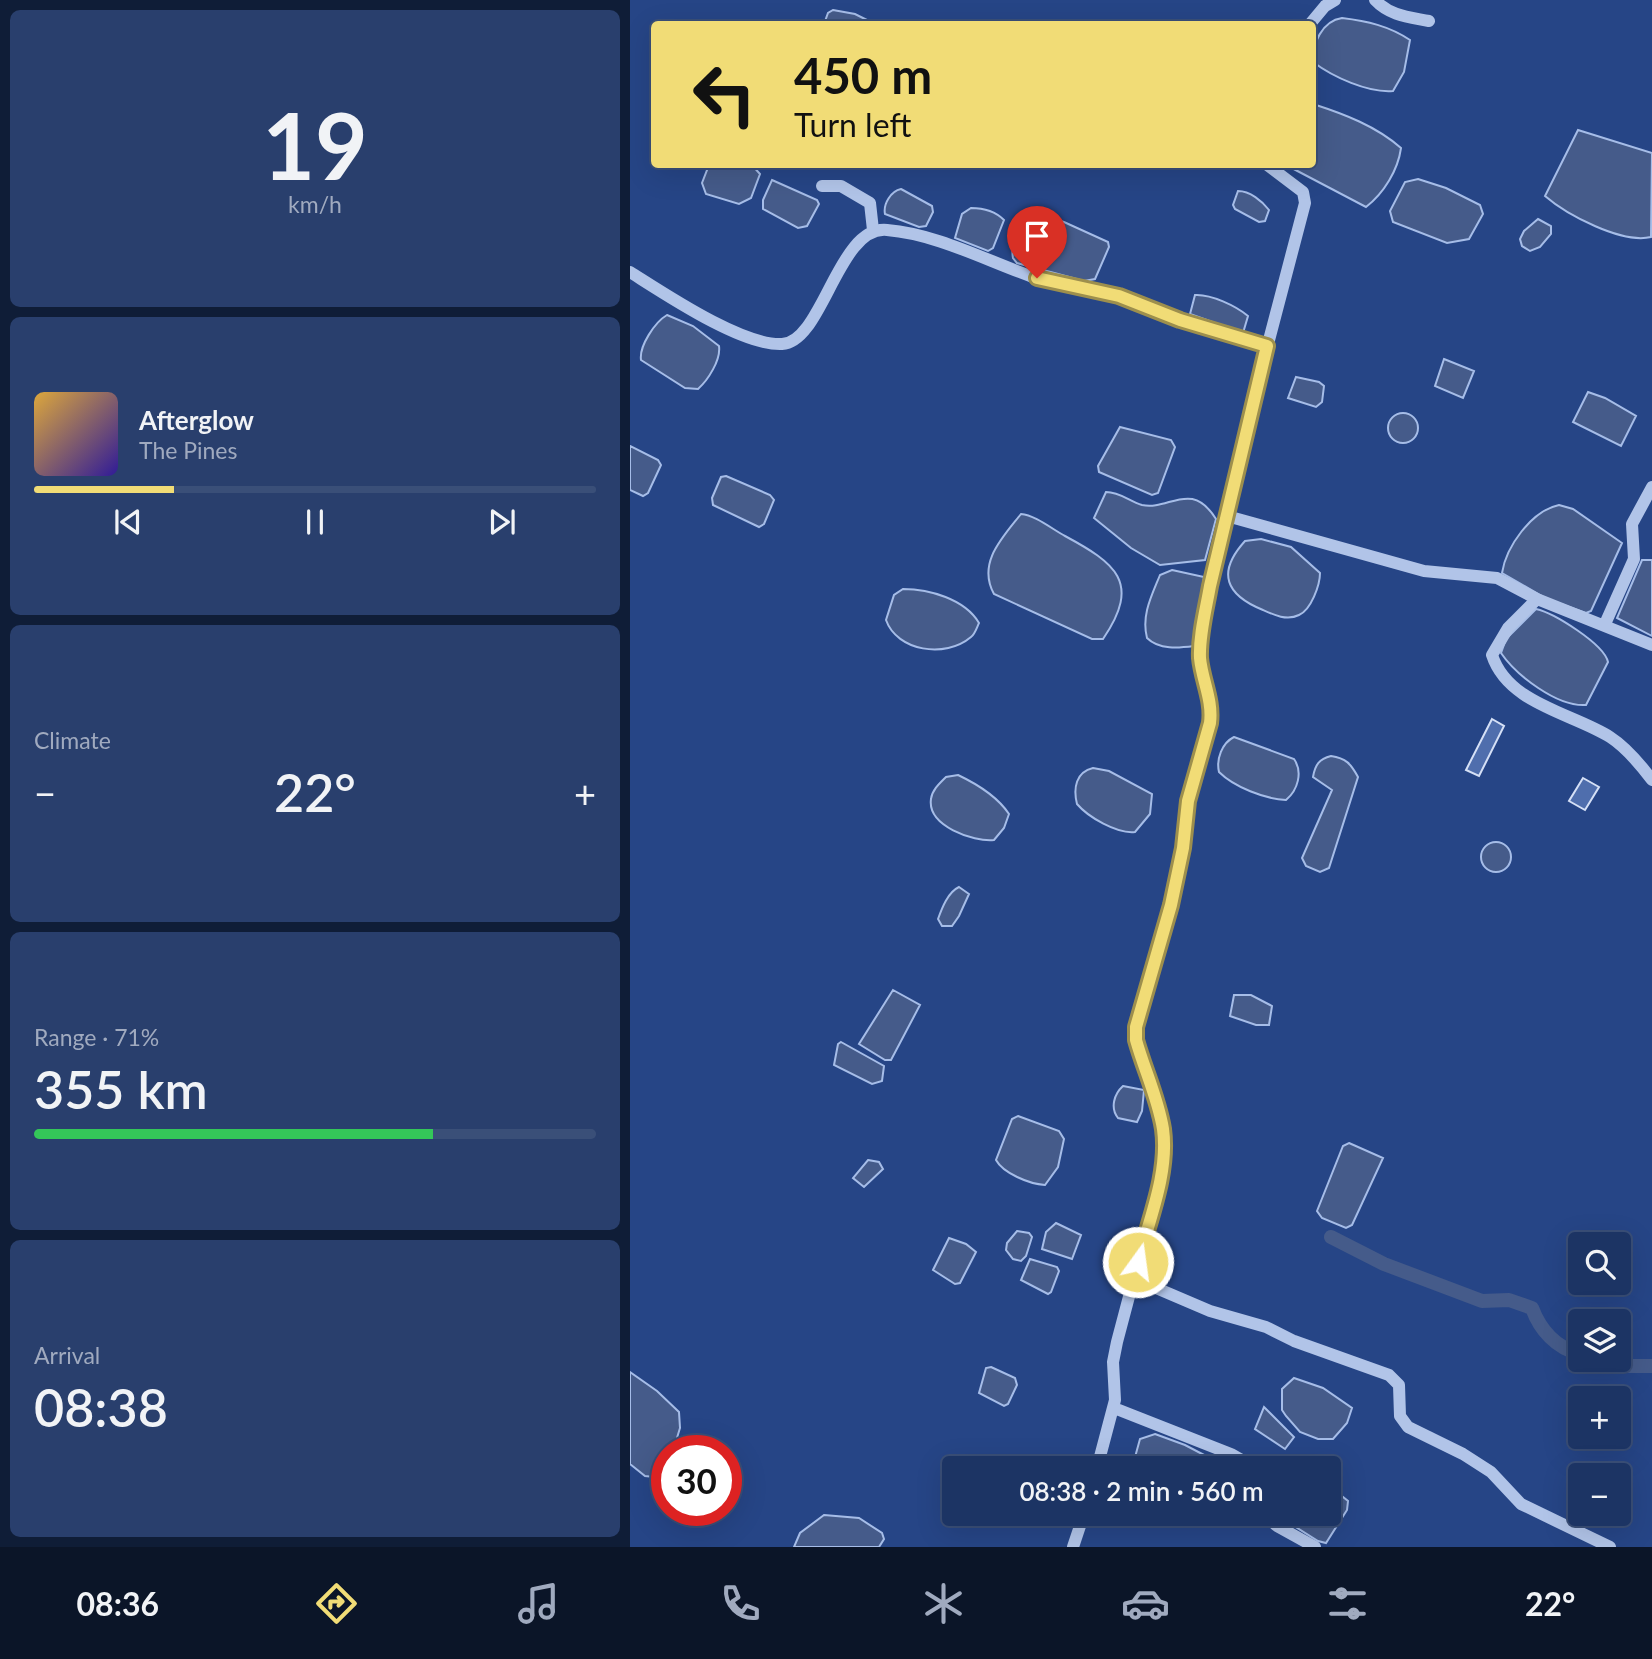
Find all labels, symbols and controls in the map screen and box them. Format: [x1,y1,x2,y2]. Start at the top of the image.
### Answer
text: 450 m [794,46,932,104]
icon: left [679,49,770,140]
text: 19 [262,90,368,199]
text: Turn left [794,105,911,144]
text: km/h [288,190,342,218]
pin [1007,206,1067,278]
icon: arrive [1018,217,1056,255]
text: Afterglow [139,404,254,436]
text: The Pines [139,436,237,464]
icon: previous [109,503,147,541]
icon: pause [296,503,334,541]
icon: next [483,503,521,541]
text: Climate [34,726,111,754]
text: 22° [274,761,356,823]
text: − [34,770,56,816]
text: + [574,770,596,816]
text: Range · 71% [34,1023,159,1051]
text: 355 km [34,1058,208,1120]
position arrow [1101,1225,1175,1299]
map controls [1568,1232,1631,1526]
button: search [1568,1232,1631,1295]
button: layers [1568,1309,1631,1372]
text: Arrival [34,1341,100,1369]
text: 08:38 [34,1376,168,1438]
button: + [1568,1386,1631,1449]
speed limit sign: 30 [651,1435,742,1526]
button: − [1568,1463,1631,1526]
text: 08:38 · 2 min · 560 m [1019,1475,1264,1507]
icon: directions [312,1579,361,1628]
icon: music [514,1579,563,1628]
icon: phone [716,1579,765,1628]
icon: climate [919,1579,968,1628]
icon: car [1121,1579,1170,1628]
icon: filters [1323,1579,1372,1628]
text: 08:36 [77,1584,159,1623]
text: 22° [1525,1584,1575,1623]

